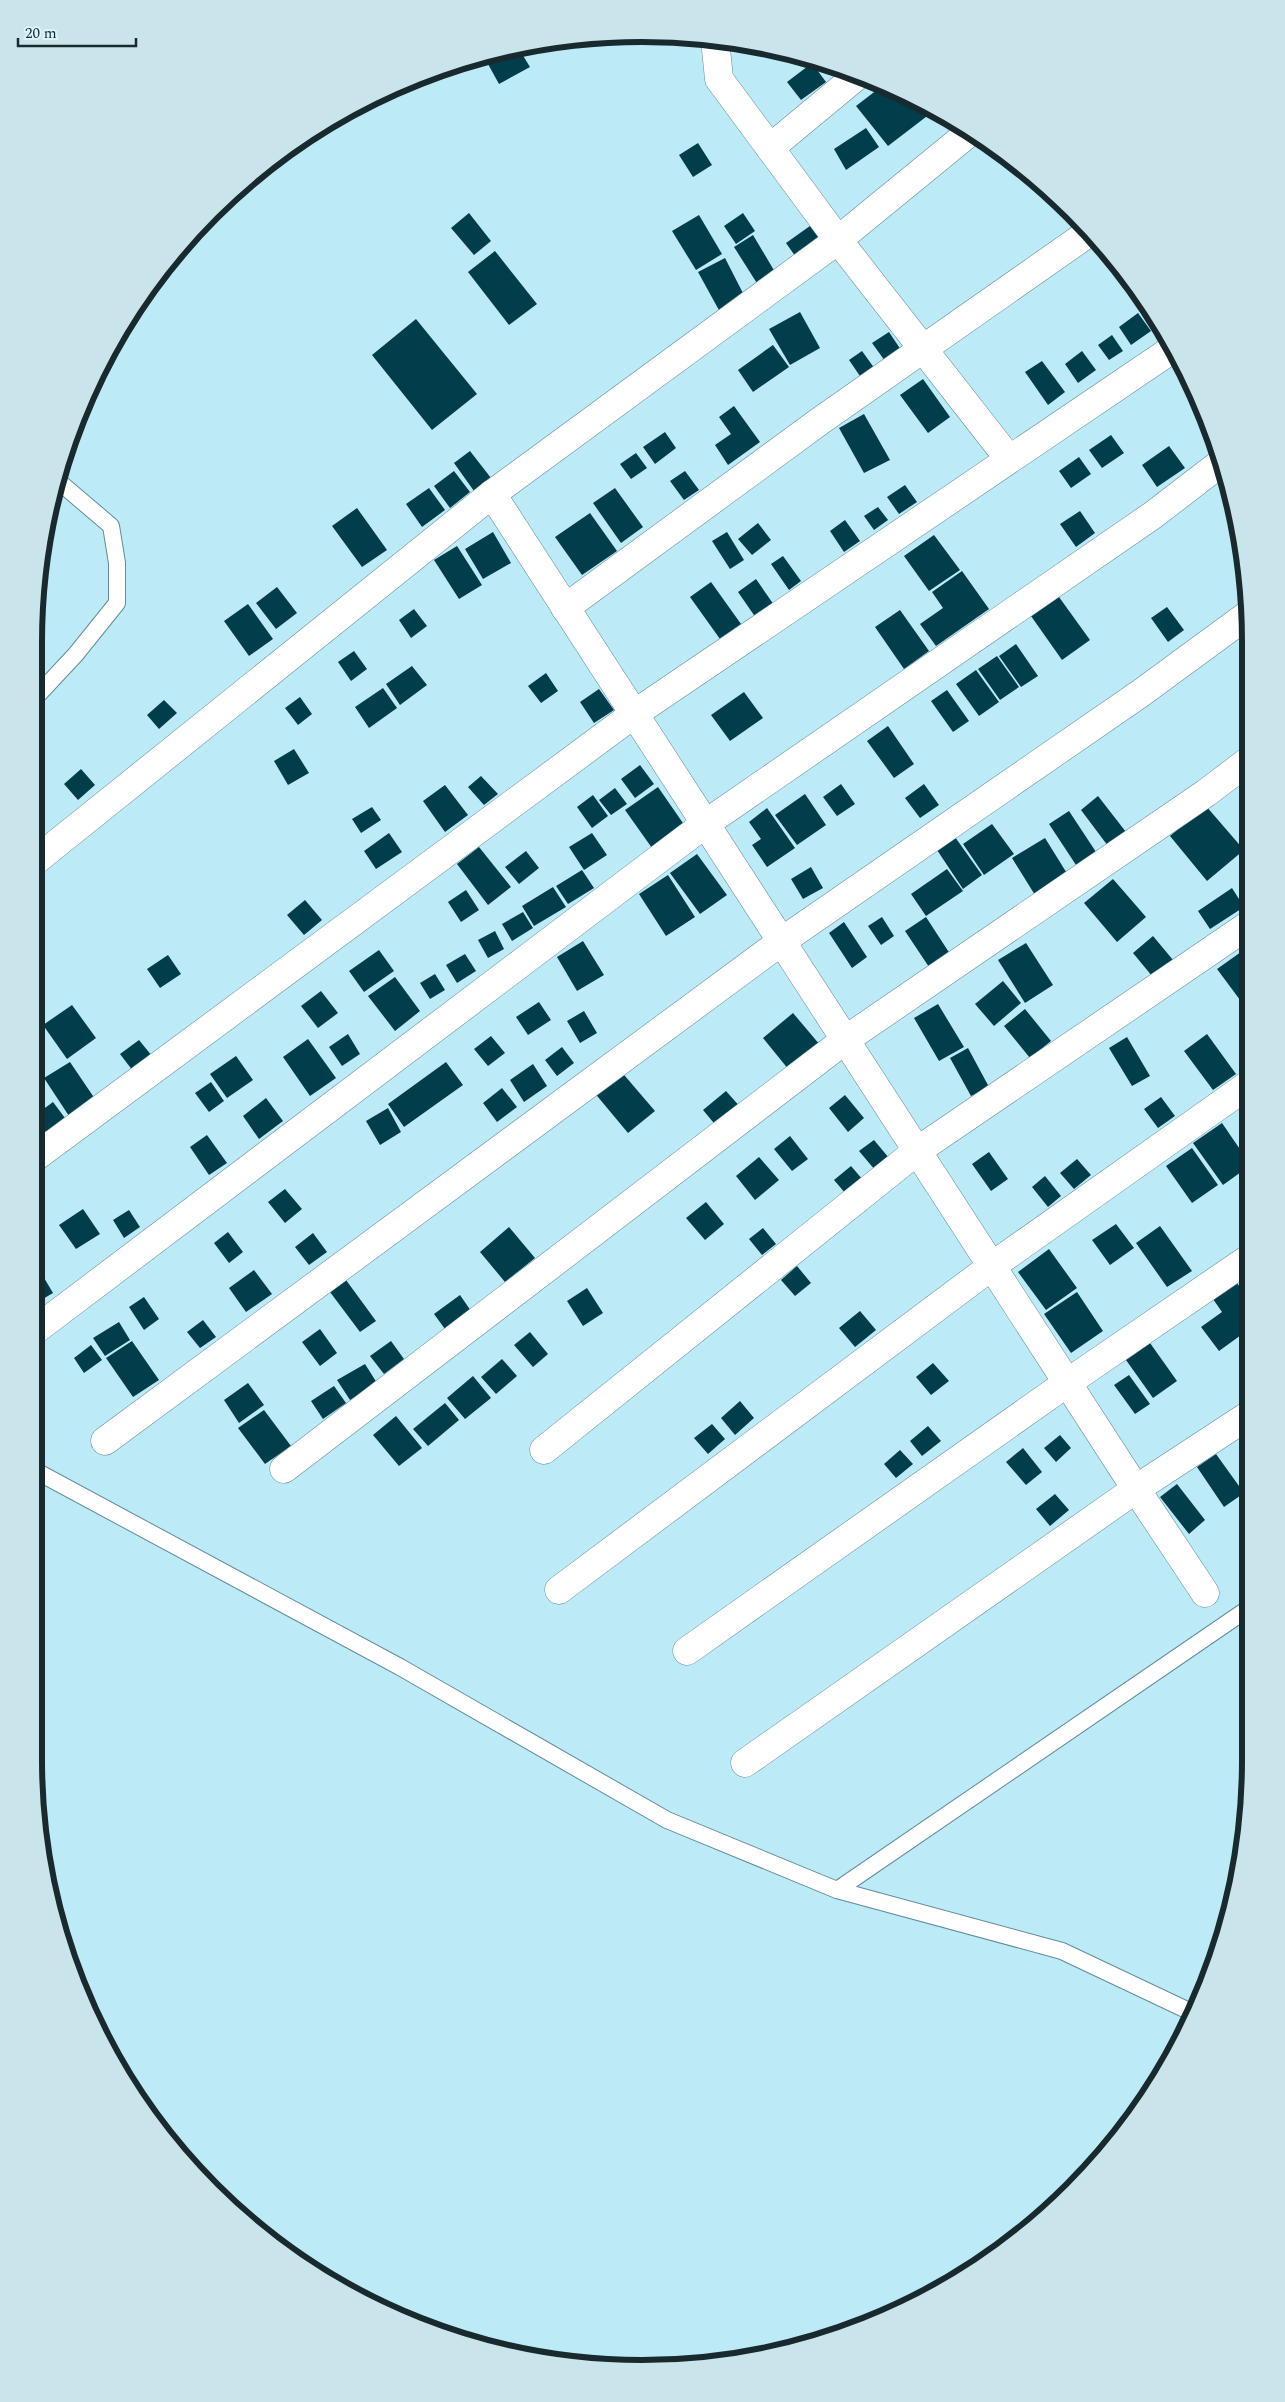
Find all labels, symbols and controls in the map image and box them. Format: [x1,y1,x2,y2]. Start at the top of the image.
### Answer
scale bar [18,15,135,47]
text: 20 m [25,22,57,45]

